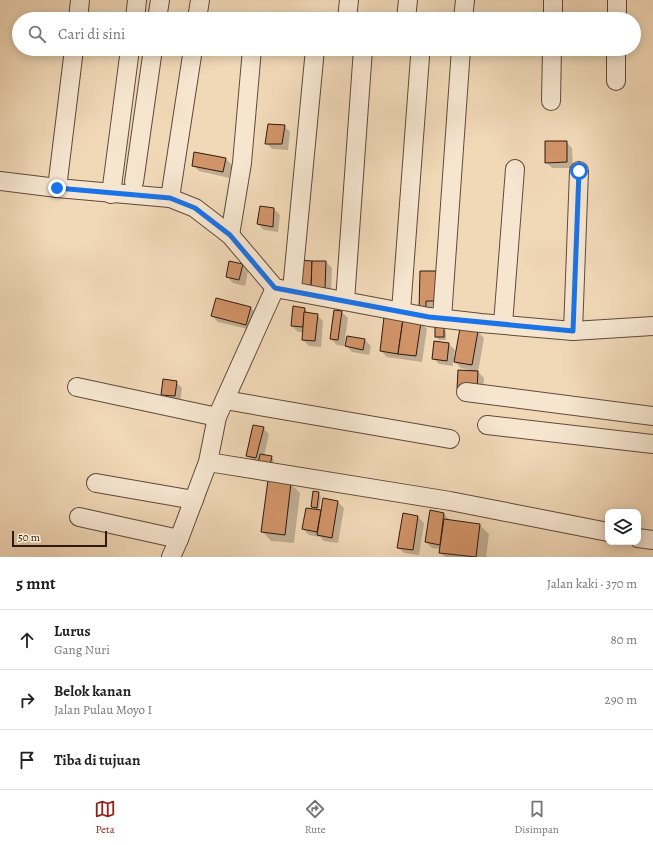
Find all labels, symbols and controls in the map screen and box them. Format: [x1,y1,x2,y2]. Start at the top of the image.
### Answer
search box [12,12,641,56]
icon: search [26,23,48,45]
text: Cari di sini [58,24,125,44]
route start [570,162,588,180]
route end [48,179,66,197]
map controls [605,509,641,545]
button: layers [605,509,641,545]
scale bar [12,529,107,548]
text: 50 m [18,530,40,545]
text: 5 mnt [16,572,56,595]
text: Jalan kaki · 370 m [547,575,637,592]
text: Lurus [54,621,91,641]
icon: ahead [16,629,38,651]
text: 80 m [610,631,637,648]
text: Gang Nuri [54,641,110,658]
text: Belok kanan [54,681,131,701]
icon: right [16,689,38,711]
text: 290 m [605,691,637,708]
text: Jalan Pulau Moyo I [54,701,152,718]
icon: arrive [16,749,38,771]
text: Tiba di tujuan [54,750,140,770]
tab: Peta [94,798,116,837]
tab: Rute [304,798,326,837]
tab: Disimpan [514,798,559,837]

